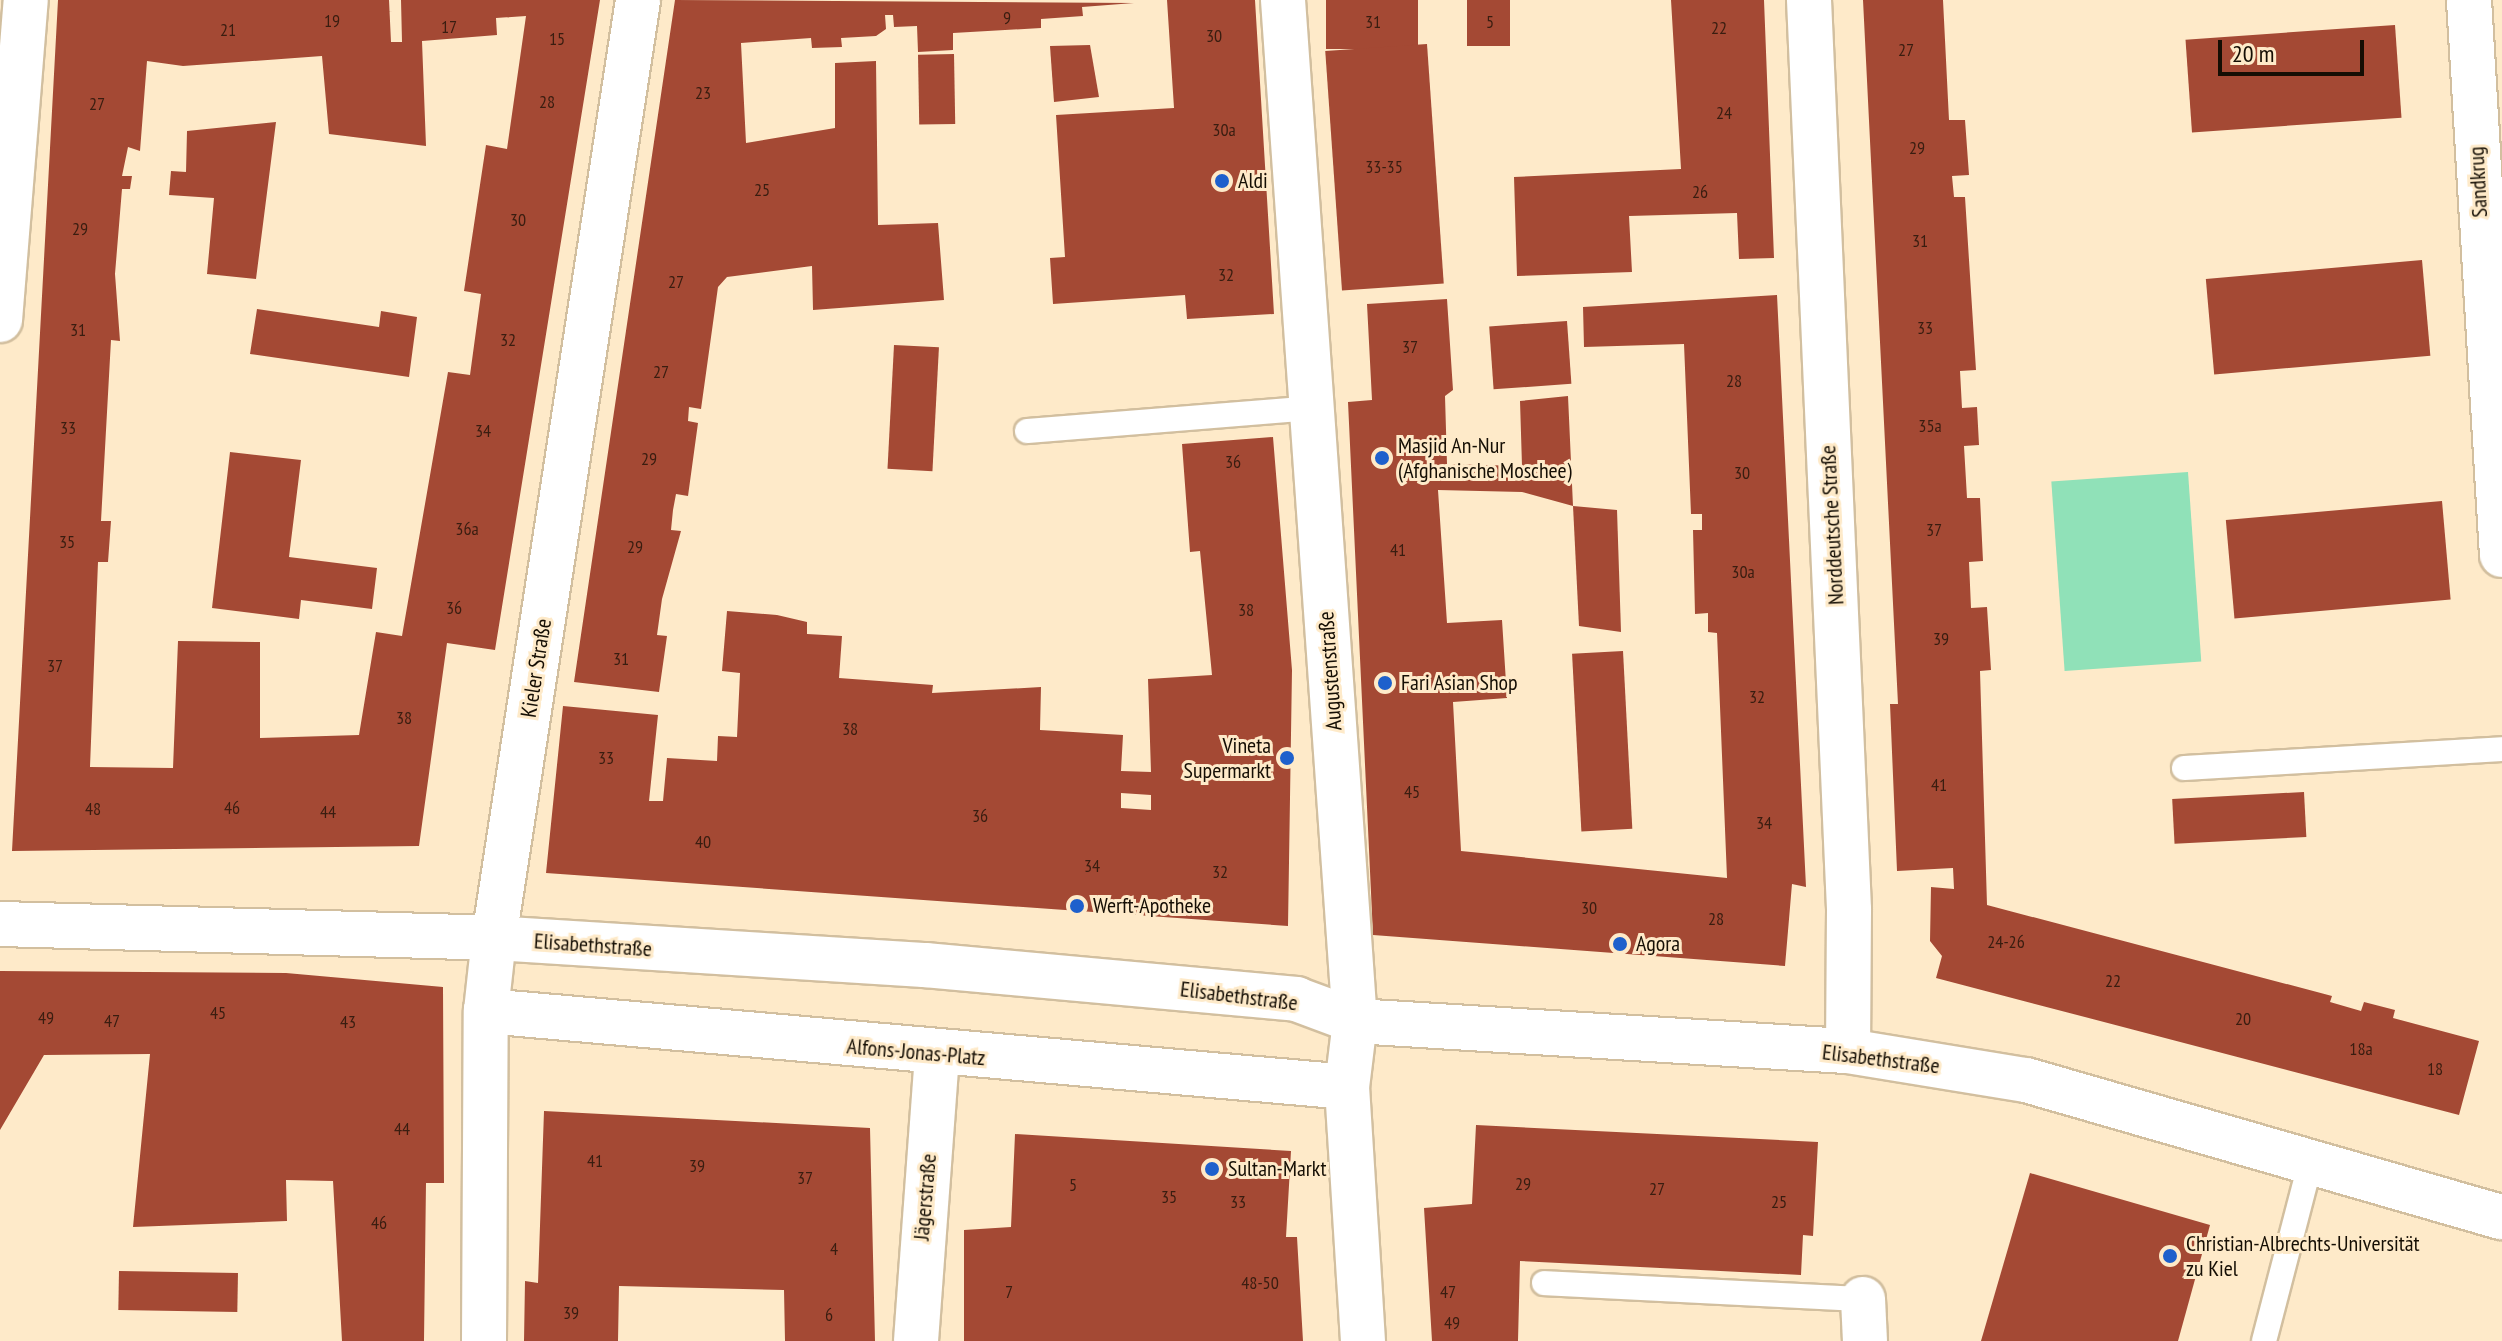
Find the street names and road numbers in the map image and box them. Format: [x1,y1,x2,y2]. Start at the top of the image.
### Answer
street label: Sandkrug [2463,146,2493,218]
street label: Norddeutsche Straße [1815,444,1849,606]
street label: Augustenstraße [1313,611,1347,731]
street label: Kieler Straße [515,617,557,719]
street label: Elisabethstraße [533,928,653,962]
street label: Elisabethstraße [1179,976,1299,1016]
street label: Alfons-Jonas-Platz [846,1033,986,1071]
street label: Elisabethstraße [1821,1039,1941,1079]
street label: Jägerstraße [908,1153,942,1241]

